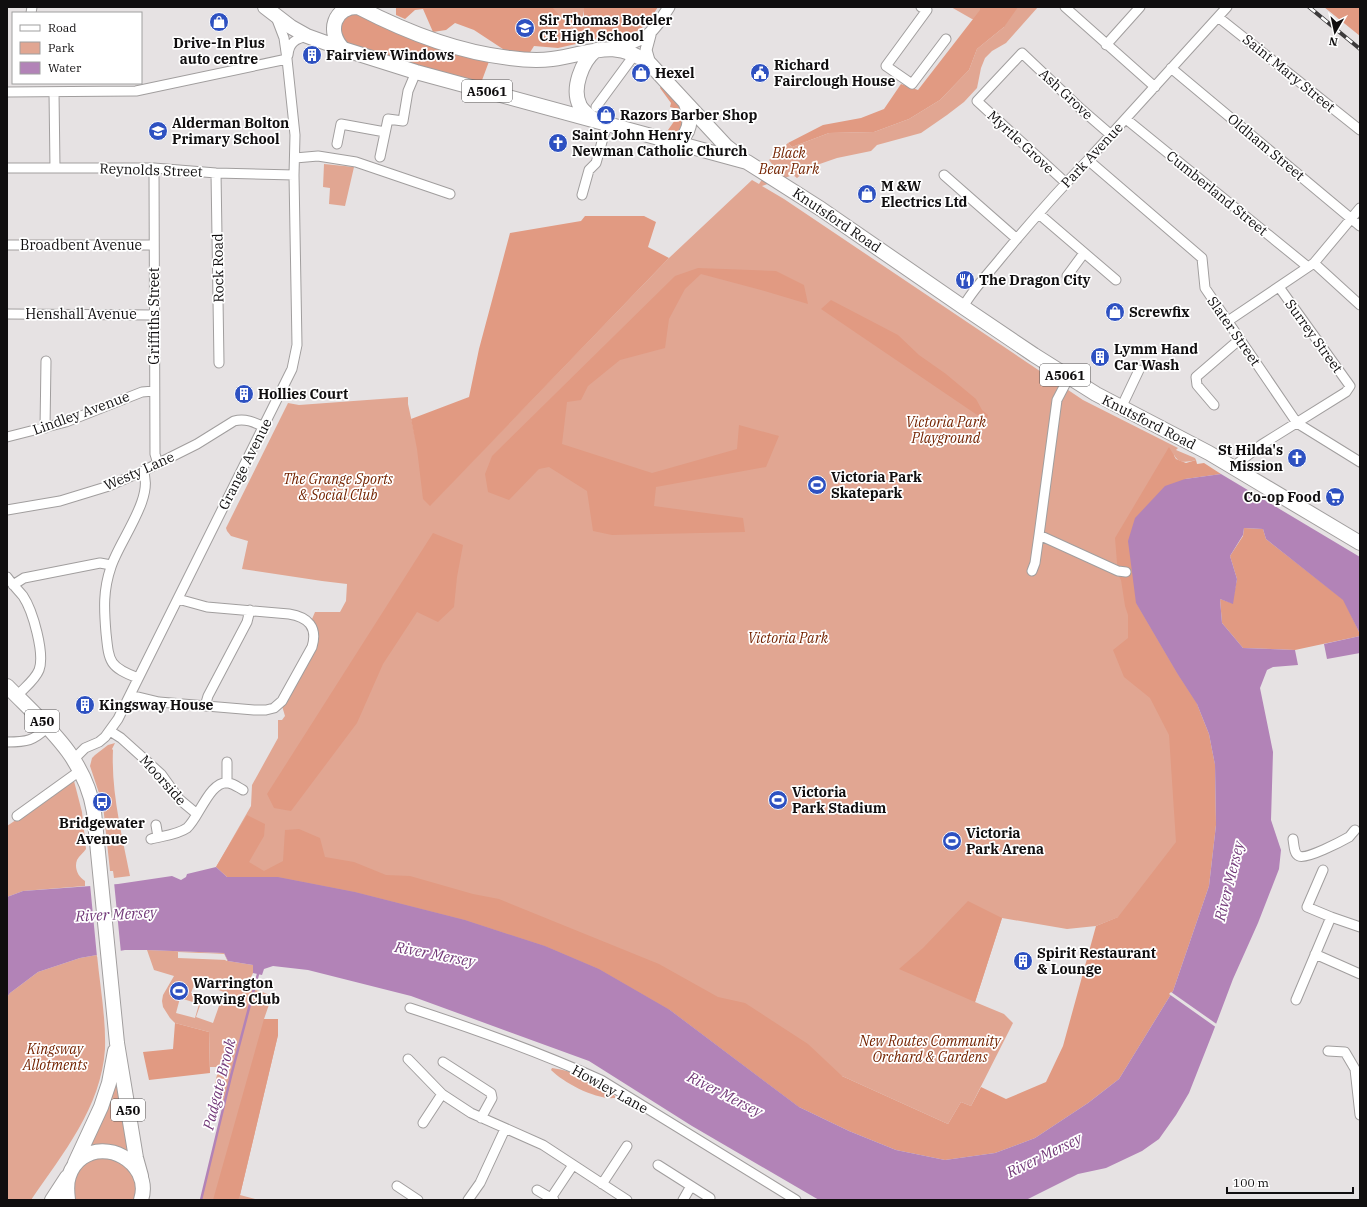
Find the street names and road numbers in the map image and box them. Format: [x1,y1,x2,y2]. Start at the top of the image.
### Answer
street label: Saint Mary Street [1239,30,1339,116]
street label: Ash Grove [1035,64,1097,124]
road number: A5061 [462,80,512,102]
street label: Myrtle Grove [984,106,1058,178]
street label: Oldham Street [1224,110,1308,184]
street label: Park Avenue [1057,118,1127,192]
street label: Cumberland Street [1163,147,1271,239]
street label: Reynolds Street [99,159,203,181]
street label: Knutsford Road [789,184,885,257]
street label: Rock Road [208,233,228,303]
street label: Broadbent Avenue [20,236,142,254]
street label: Griffiths Street [145,267,163,365]
street label: Slater Street [1203,293,1265,369]
street label: Surrey Street [1281,296,1347,376]
street label: Henshall Avenue [25,305,137,323]
road number: A5061 [1040,364,1090,386]
street label: Lindley Avenue [30,387,132,439]
street label: Knutsford Road [1099,391,1199,454]
street label: Grange Avenue [214,415,276,513]
street label: Westy Lane [101,447,177,495]
road number: A50 [25,710,59,732]
street label: Moorside [136,751,190,809]
street label: Howley Lane [569,1061,651,1117]
road number: A50 [111,1099,145,1121]

